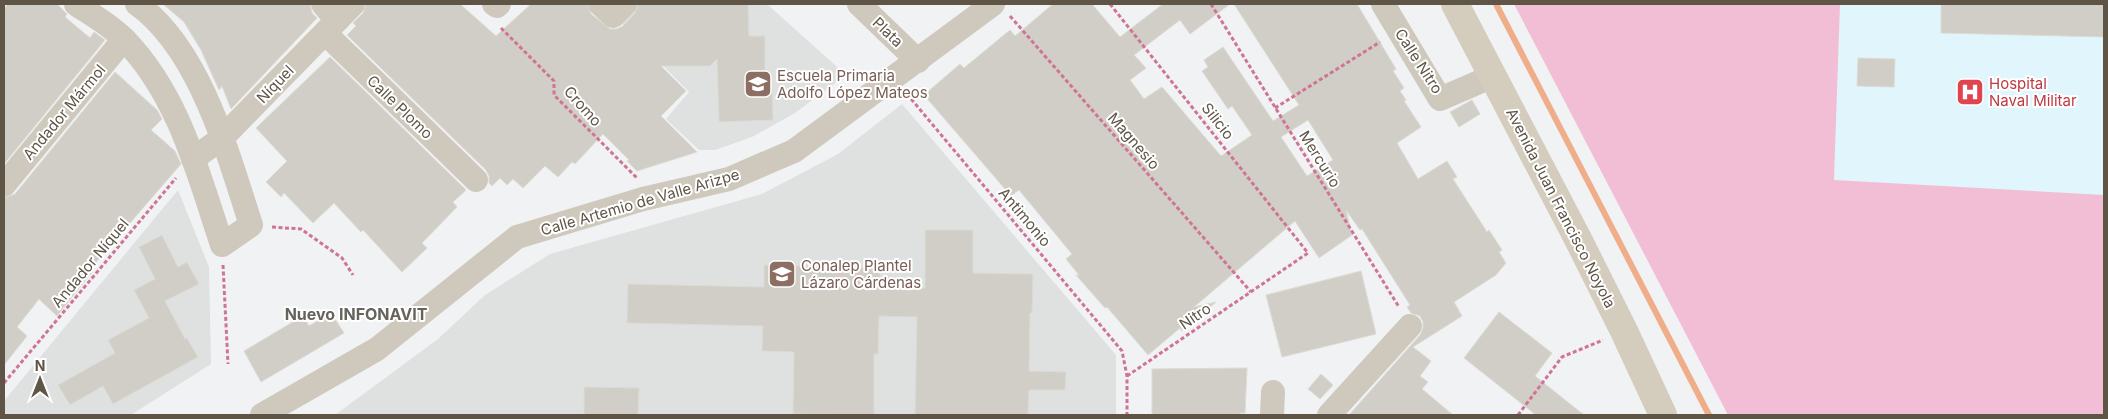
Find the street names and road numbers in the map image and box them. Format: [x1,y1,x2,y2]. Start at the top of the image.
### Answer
street label: Plata [869,13,907,51]
street label: Calle Nitro [1391,25,1447,97]
street label: Andador Mármol [19,61,109,163]
street label: Níquel [252,61,298,107]
street label: Calle Plomo [363,71,437,143]
street label: Cromo [560,82,606,130]
street label: Silicio [1198,99,1238,143]
street label: Avenida Juan Francisco Noyola [1502,105,1620,311]
street label: Magnesio [1104,109,1164,173]
street label: Mercurio [1295,127,1345,191]
street label: Calle Artemio de Valle Arizpe [538,165,742,239]
street label: Antimonio [995,184,1055,250]
street label: Andador Níquel [47,215,133,311]
street label: Nitro [1175,299,1215,333]

